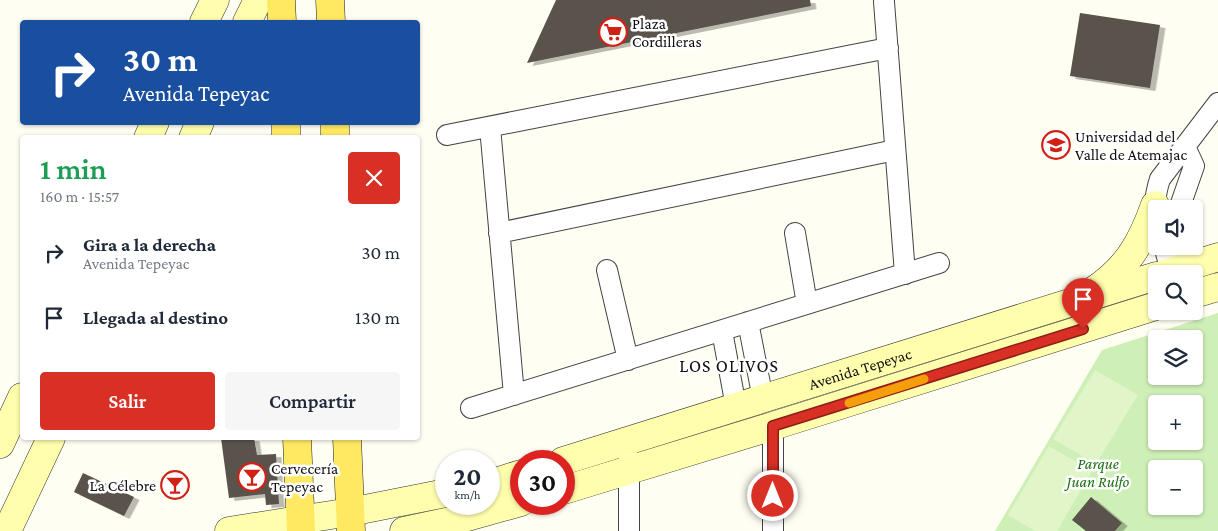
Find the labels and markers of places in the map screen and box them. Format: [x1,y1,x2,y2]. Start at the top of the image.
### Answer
place label: Plaza Cordilleras [632,15,702,50]
supermarket icon: Plaza Cordilleras [598,17,628,47]
place label: Universidad del Valle de Atemajac [1075,128,1187,164]
school or university icon: Universidad del Valle de Atemajac [1041,130,1071,160]
pin [1062,278,1104,329]
place label: Cervecería Tepeyac [271,460,339,496]
bar icon: Cervecería Tepeyac [237,462,267,492]
bar icon: La Célebre [160,470,190,500]
place label: La Célebre [89,477,156,494]

